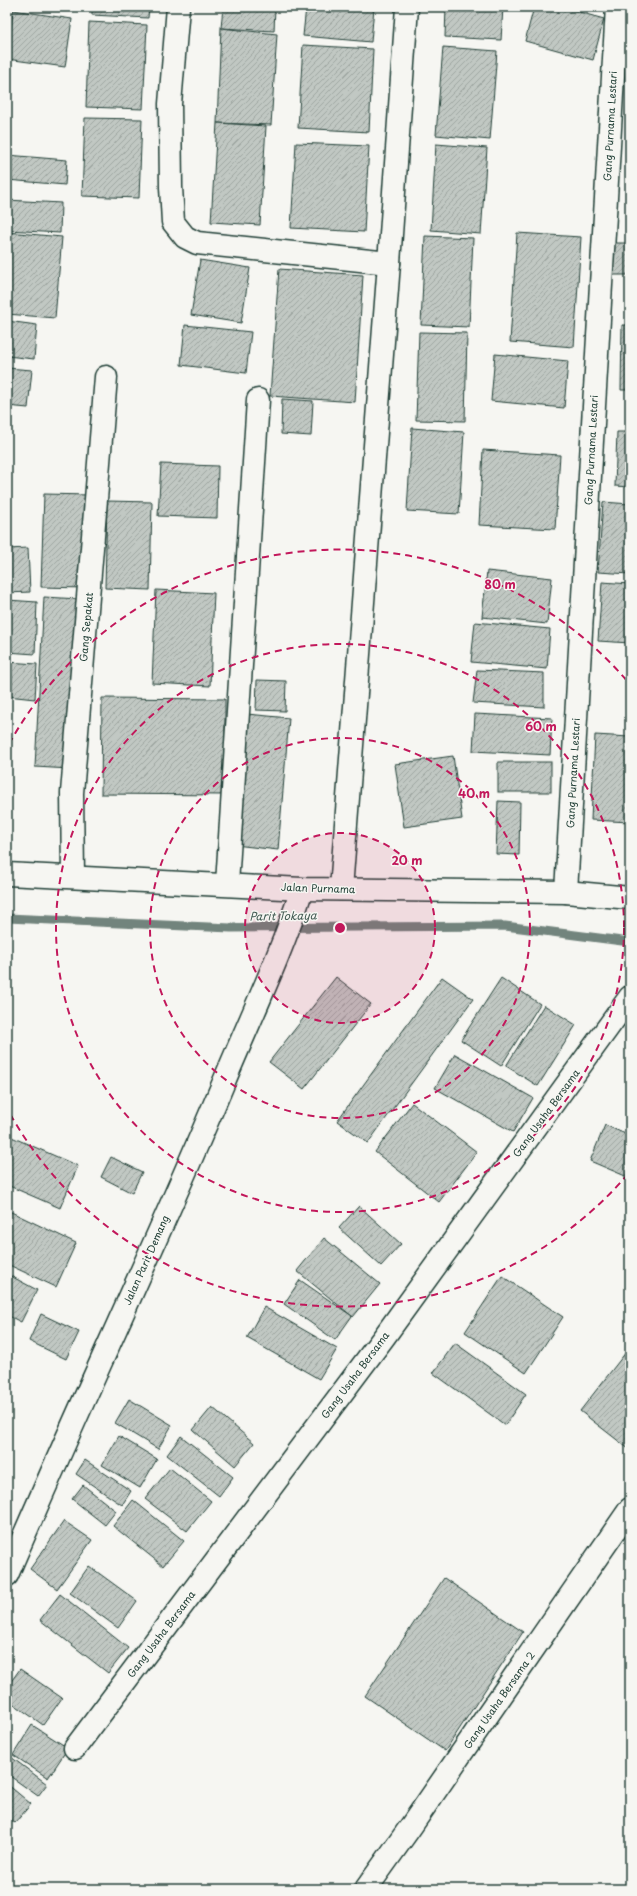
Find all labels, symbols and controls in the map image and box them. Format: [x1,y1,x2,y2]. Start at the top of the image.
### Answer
street label: Gang Purnama Lestari [599,70,620,181]
street label: Gang Purnama Lestari [580,394,601,505]
text: 80 m [484,575,516,593]
street label: Gang Sepakat [75,592,96,662]
text: 60 m [525,717,557,735]
street label: Gang Purnama Lestari [562,717,583,828]
text: 40 m [458,784,490,802]
text: 20 m [391,851,423,869]
street label: Jalan Purnama [281,879,356,896]
water label: Parit Tokaya [249,906,318,925]
centre of rings [333,921,347,935]
street label: Gang Usaha Bersama [509,1065,583,1160]
street label: Jalan Parit Demang [119,1212,172,1307]
street label: Gang Usaha Bersama [317,1328,393,1421]
street label: Gang Usaha Bersama [123,1587,199,1680]
street label: Gang Usaha Bersama 2 [459,1648,538,1751]

